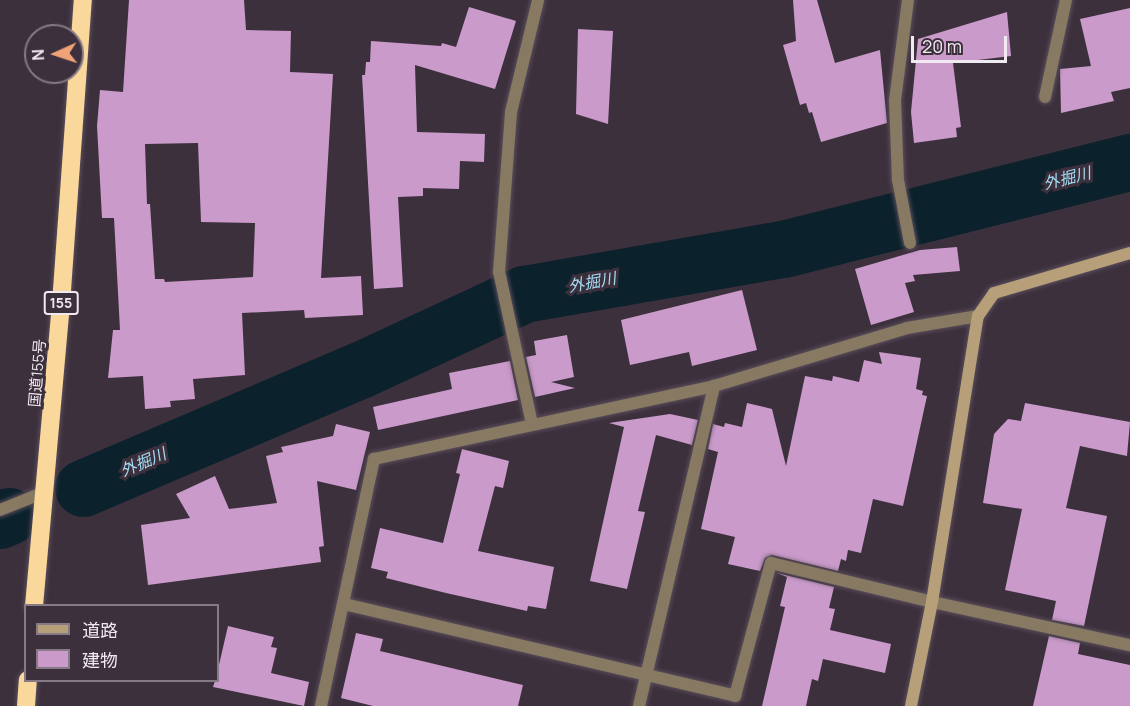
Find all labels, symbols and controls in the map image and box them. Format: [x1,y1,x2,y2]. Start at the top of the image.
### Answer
north arrow [24,24,84,84]
scale bar [914,24,1010,62]
text: 20 m [922,34,962,58]
text: N [27,49,49,61]
water label: 外掘川 [1041,163,1093,193]
water label: 外掘川 [567,268,617,296]
road number: 155 [43,292,79,314]
street label: 国道155号 [25,338,49,408]
water label: 外掘川 [117,444,169,480]
legend [24,604,219,682]
text: 道路 [82,618,118,642]
text: 建物 [82,648,118,672]

